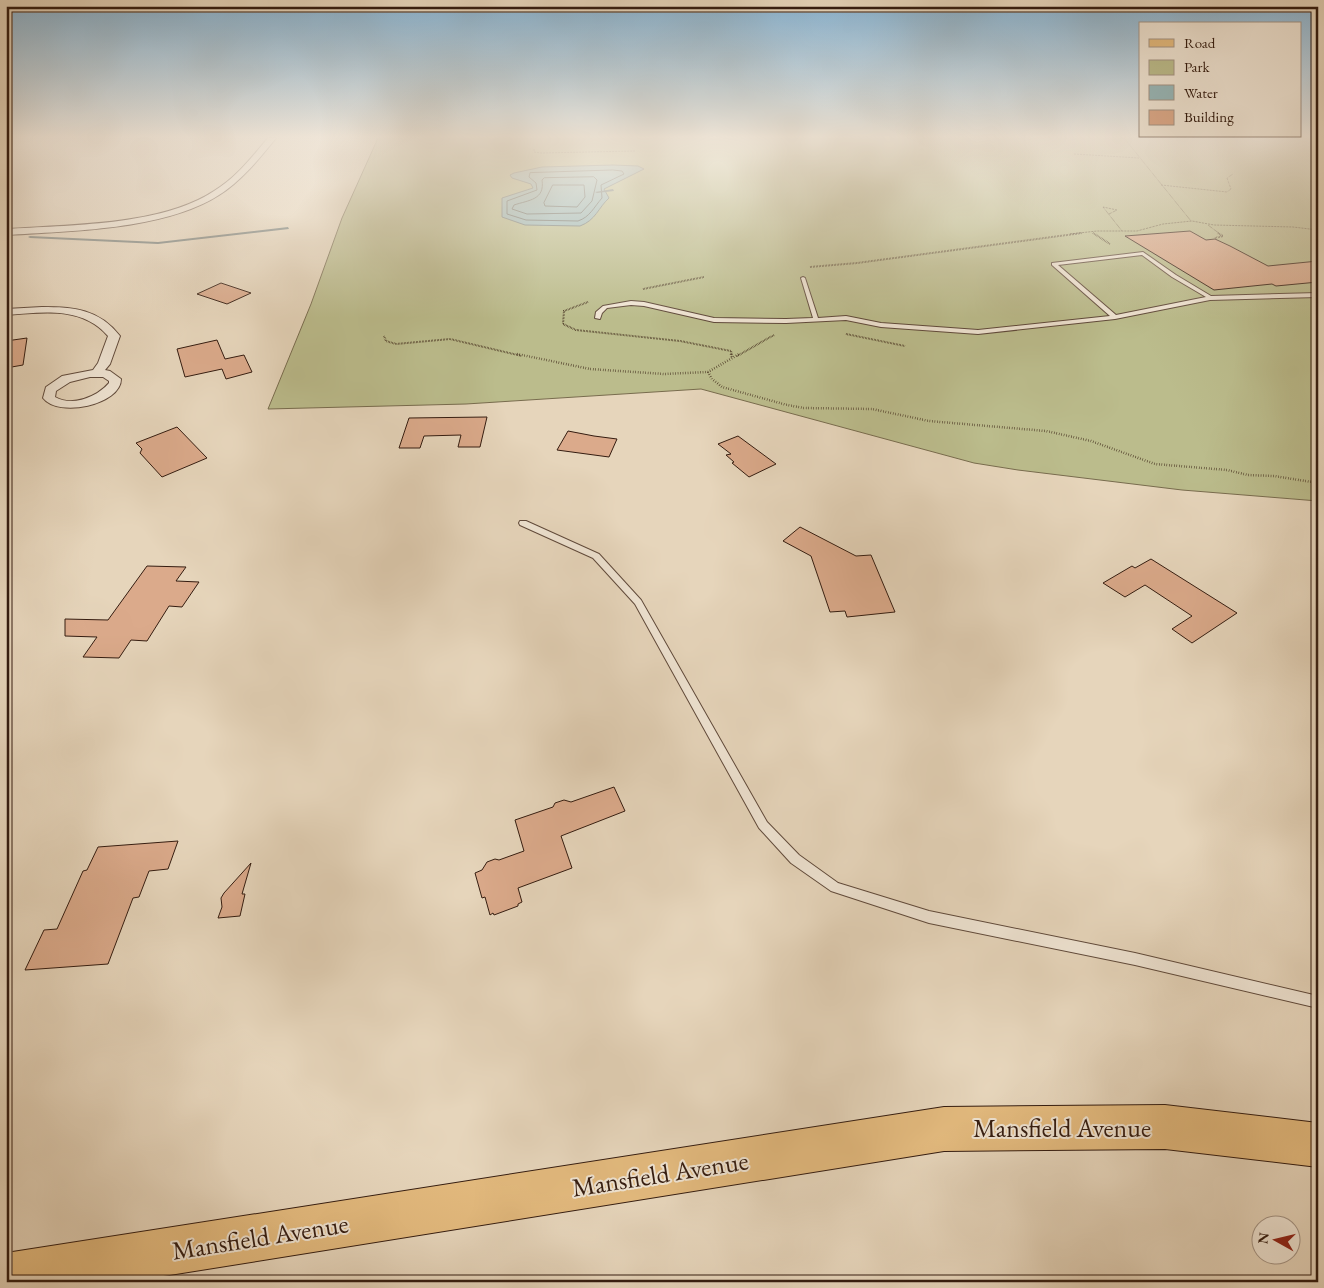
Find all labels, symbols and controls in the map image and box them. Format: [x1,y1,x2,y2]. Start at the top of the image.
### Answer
legend [1139,22,1302,138]
text: Road [1184,33,1216,52]
text: Park [1184,57,1211,76]
text: Water [1184,83,1218,102]
text: Building [1184,107,1234,126]
street label: Mansfield Avenue [973,1111,1151,1145]
street label: Mansfield Avenue [569,1143,751,1205]
street label: Mansfield Avenue [169,1206,351,1268]
north arrow [1252,1216,1302,1266]
text: N [1253,1231,1273,1245]

